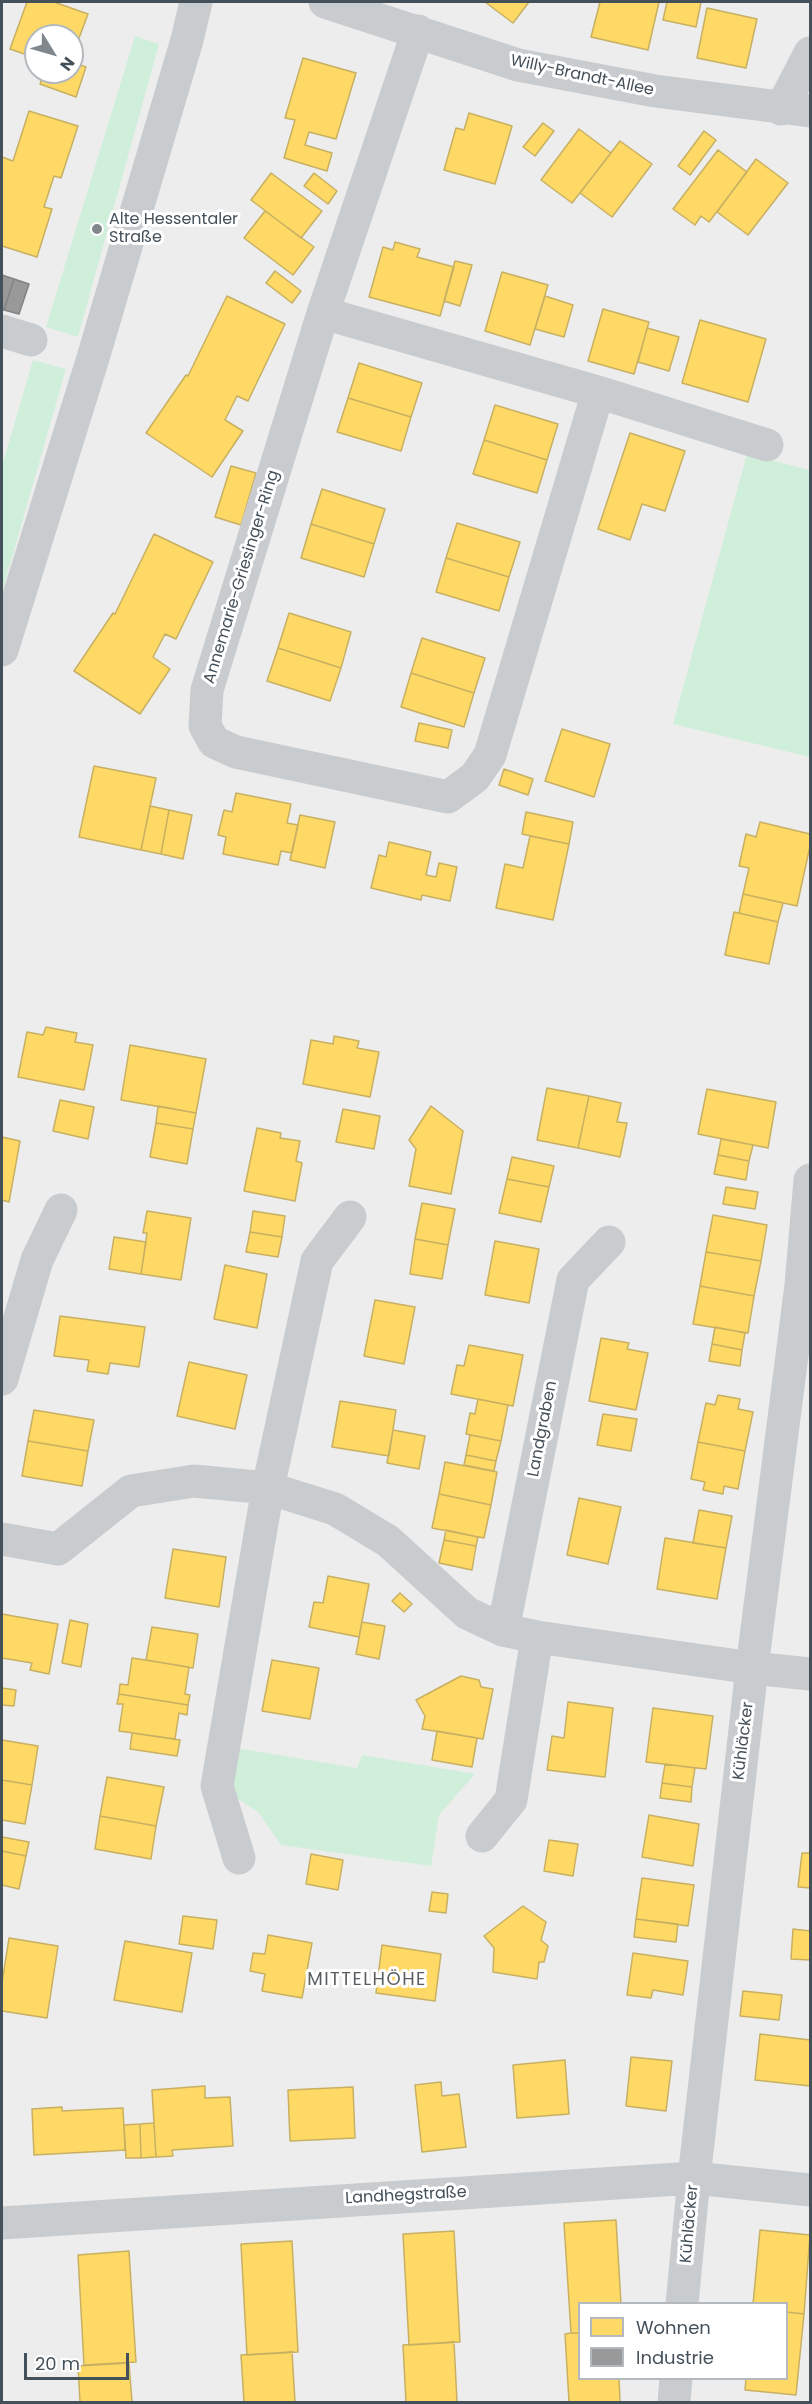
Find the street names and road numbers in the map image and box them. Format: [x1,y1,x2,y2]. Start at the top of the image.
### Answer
street label: Willy-Brandt-Allee [509,51,655,101]
street label: Annemarie-Griesinger-Ring [200,468,284,686]
street label: Landgraben [524,1379,562,1479]
street label: Kühläcker [730,1701,758,1781]
street label: Landhegstraße [345,2183,467,2209]
street label: Kühläcker [677,2184,703,2264]

